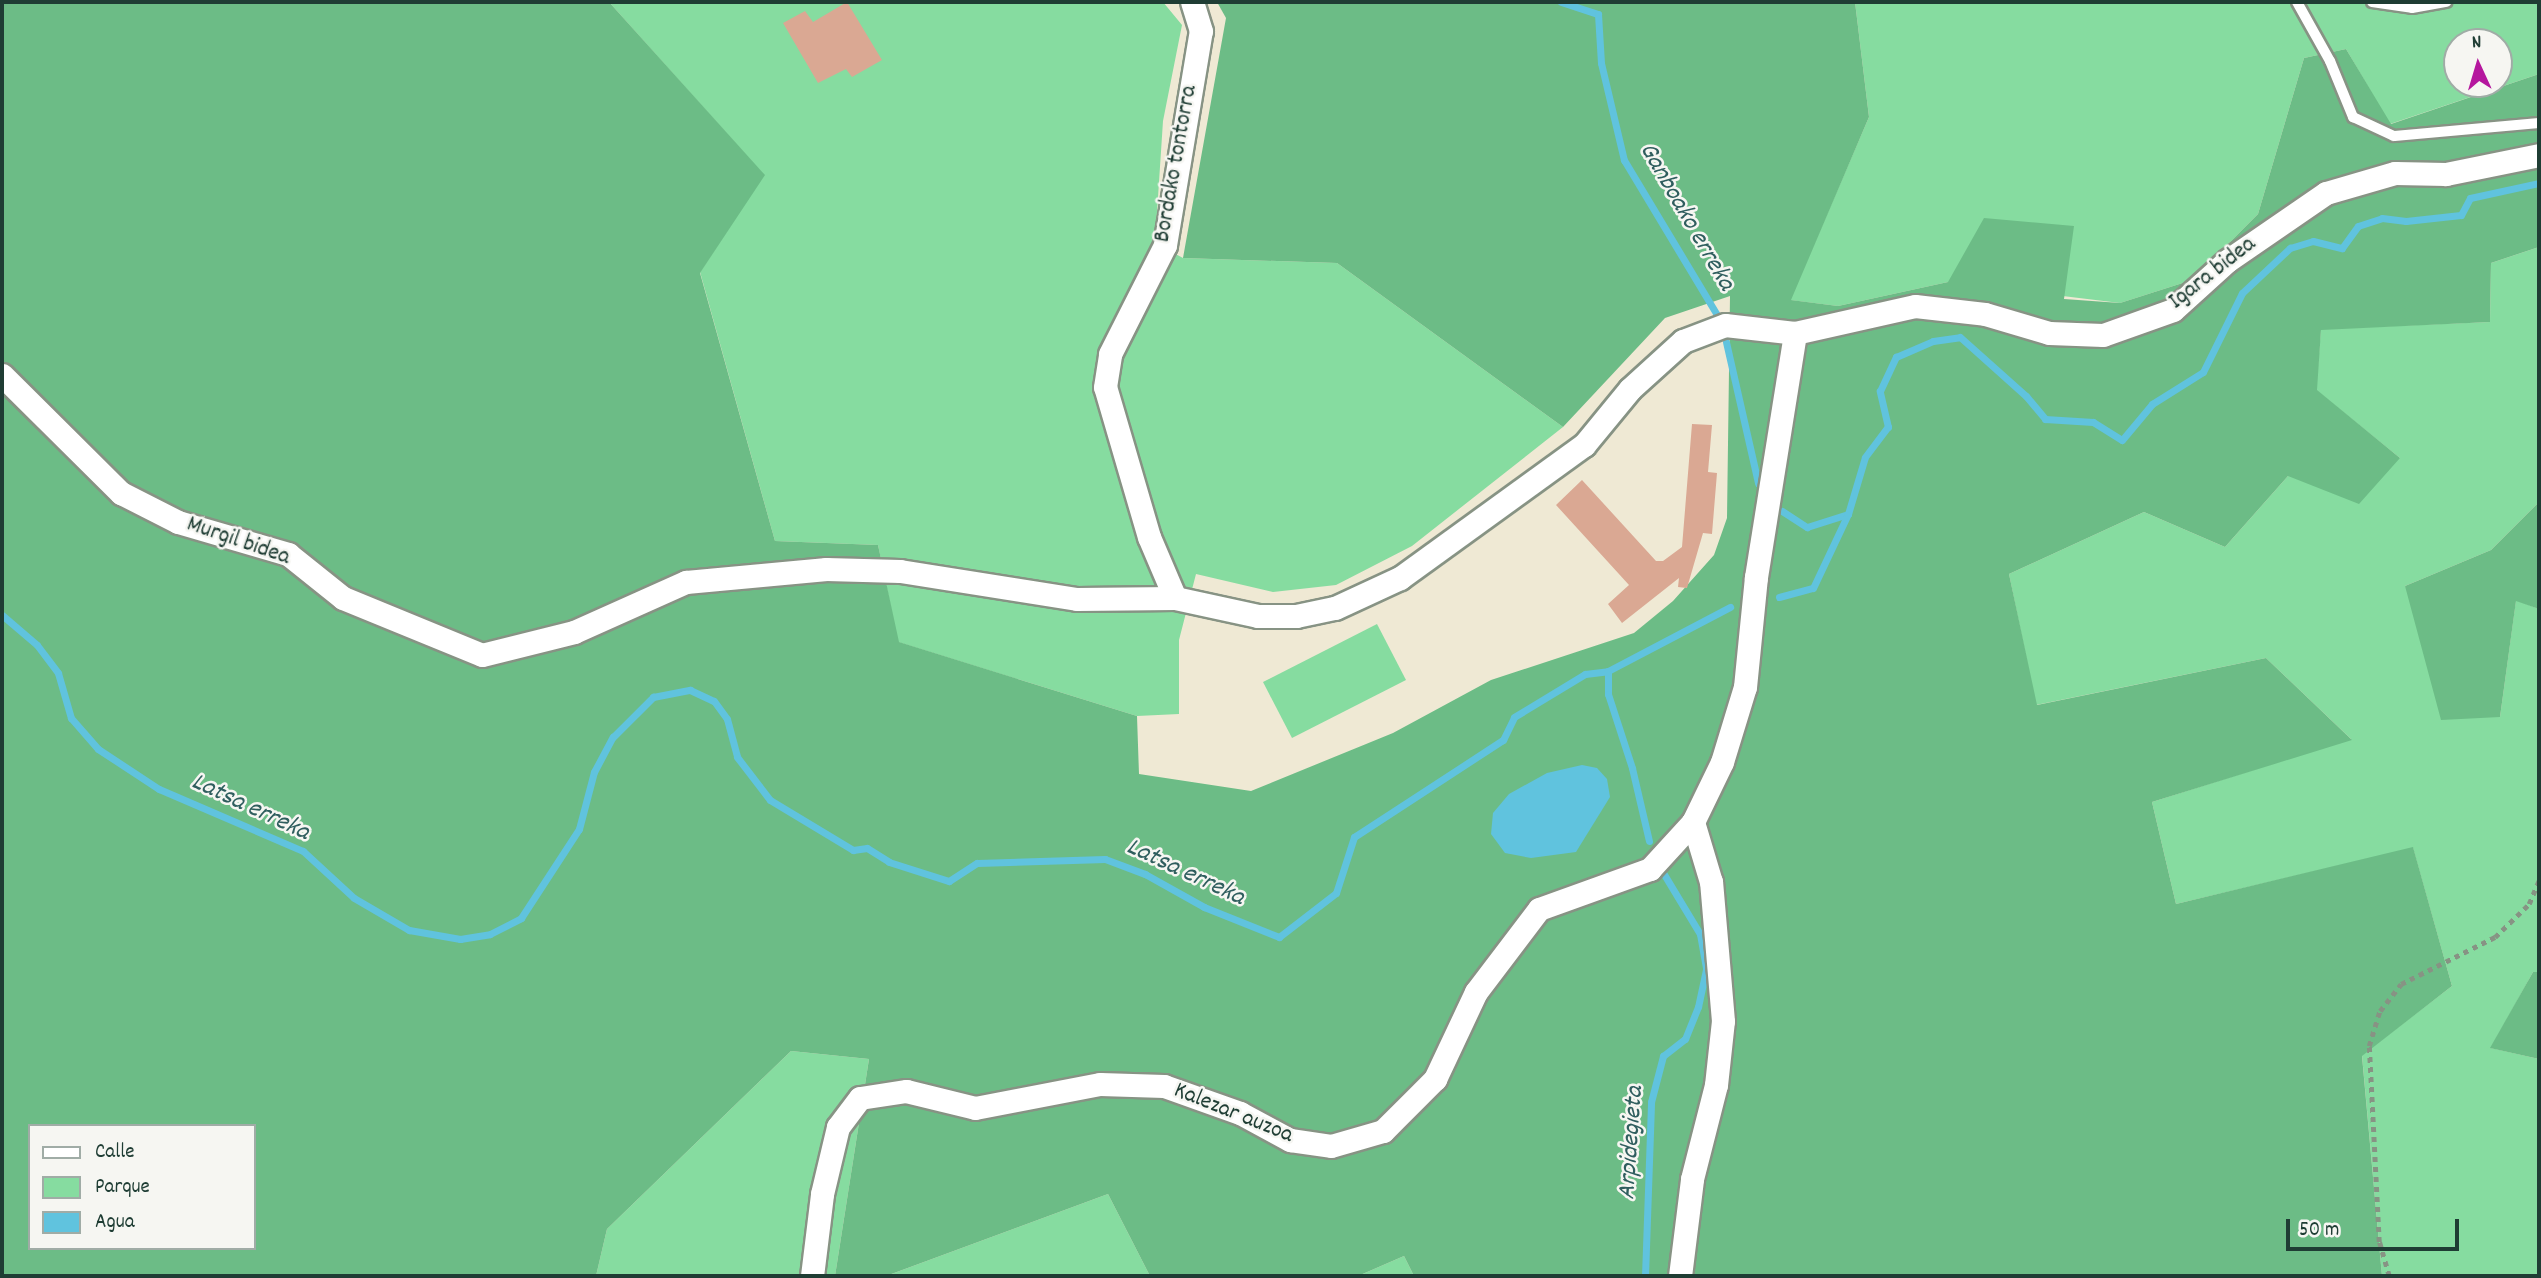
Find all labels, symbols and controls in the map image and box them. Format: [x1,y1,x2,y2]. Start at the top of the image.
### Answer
north arrow [2443,28,2513,98]
text: N [2471,30,2482,57]
street label: Bordako tontorra [1149,83,1205,245]
water label: Ganboako erreka [1631,138,1741,296]
street label: Igara bidea [2164,231,2262,317]
street label: Murgil bidea [183,511,293,573]
water label: Latsa erreka [186,767,314,849]
water label: Latsa erreka [1121,832,1249,914]
street label: Kalezar auzoa [1169,1077,1297,1151]
water label: Arpidegieta [1612,1085,1652,1201]
legend [28,1124,256,1250]
text: Calle [95,1138,134,1168]
text: Parque [95,1173,150,1203]
scale bar [2289,1204,2462,1248]
text: Agua [95,1208,135,1238]
text: 50 m [2299,1216,2339,1246]

